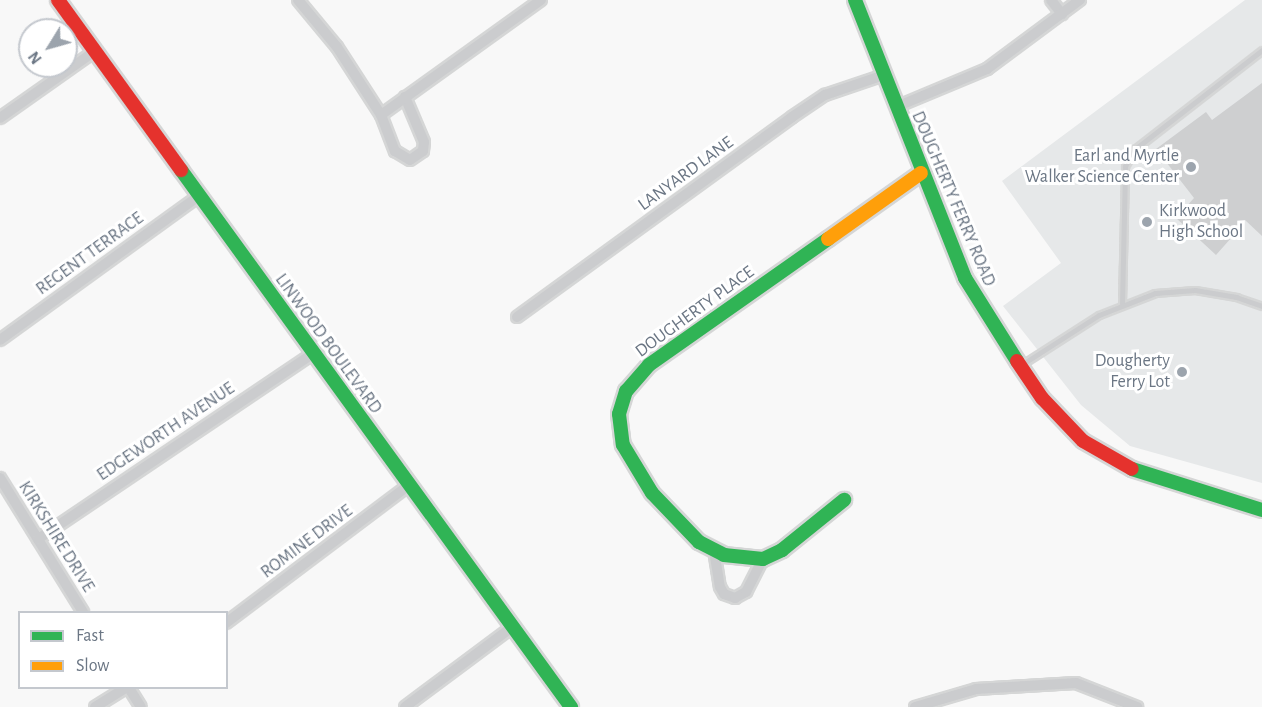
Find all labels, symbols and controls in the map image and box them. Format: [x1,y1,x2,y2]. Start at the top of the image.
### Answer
north arrow [18,18,78,78]
text: N [25,48,45,67]
street label: DOUGHERTY FERRY ROAD [906,108,1000,290]
street label: LANYARD LANE [634,132,738,216]
place label: Earl and Myrtle Walker Science Center [1025,146,1179,188]
marker: Earl and Myrtle Walker Science Center [1184,160,1198,174]
place label: Kirkwood High School [1159,201,1243,244]
street label: REGENT TERRACE [32,208,148,300]
marker: Kirkwood High School [1140,215,1154,229]
street label: DOUGHERTY PLACE [631,262,759,362]
street label: LINWOOD BOULEVARD [270,270,386,418]
place label: Dougherty Ferry Lot [1095,351,1170,394]
marker: Dougherty Ferry Lot [1175,365,1189,379]
street label: EDGEWORTH AVENUE [93,378,239,486]
street label: KIRKSHIRE DRIVE [13,478,99,596]
street label: ROMINE DRIVE [257,501,357,583]
legend [18,611,228,689]
text: Fast [76,627,104,645]
text: Slow [76,657,109,675]

